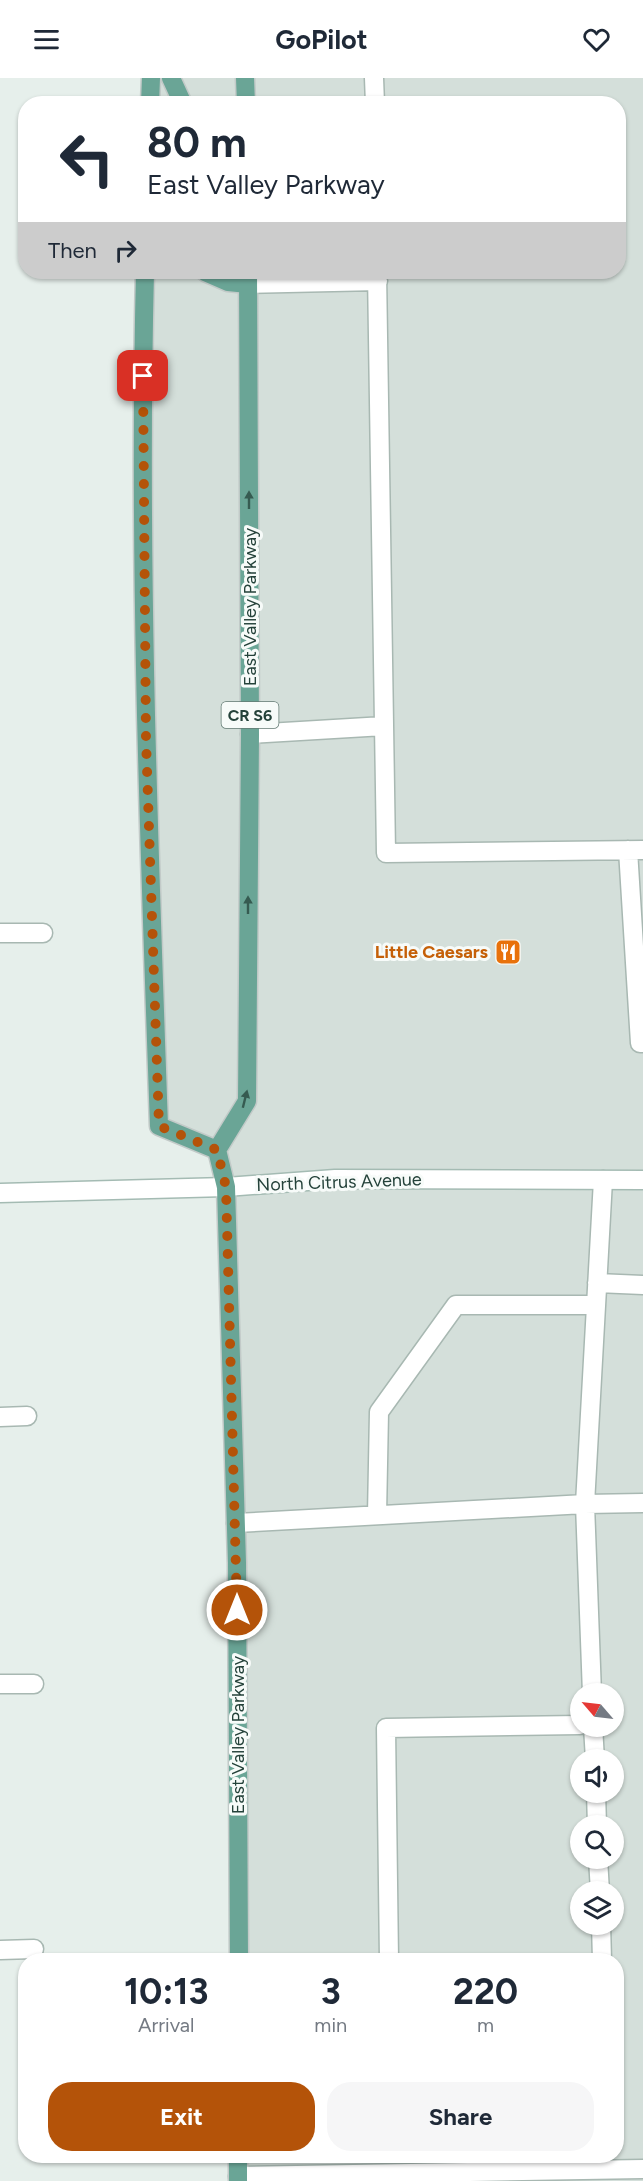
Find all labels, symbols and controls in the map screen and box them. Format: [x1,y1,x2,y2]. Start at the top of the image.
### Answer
icon: menu [30,23,63,56]
text: GoPilot [275,23,368,56]
icon: heart [580,23,613,56]
text: 80 m [147,117,247,168]
icon: left [48,120,126,198]
text: East Valley Parkway [147,168,385,201]
icon: right [109,234,142,267]
text: Then [48,237,97,264]
pin [117,350,168,401]
icon: arrive [126,359,159,392]
one-way arrow [244,490,254,509]
street label: East Valley Parkway [239,527,261,686]
road number: CR S6 [222,702,278,728]
one-way arrow [243,895,253,914]
restaurant icon: Little Caesars [493,937,523,967]
place label: Little Caesars [375,941,489,963]
one-way arrow [240,1090,250,1108]
street label: North Citrus Avenue [256,1168,422,1196]
position arrow [205,1578,269,1642]
street label: East Valley Parkway [227,1655,249,1814]
north arrow [570,1683,624,1737]
map controls [570,1683,624,1935]
button: sound [570,1749,624,1803]
button: search [570,1815,624,1869]
button: layers [570,1881,624,1935]
text: 10:13 [124,1970,208,2013]
text: 3 [321,1970,341,2013]
text: 220 [453,1970,518,2013]
text: Arrival [138,2013,194,2037]
text: min [314,2013,347,2037]
text: m [477,2013,494,2037]
button: Exit [48,2082,315,2151]
button: Share [327,2082,594,2151]

